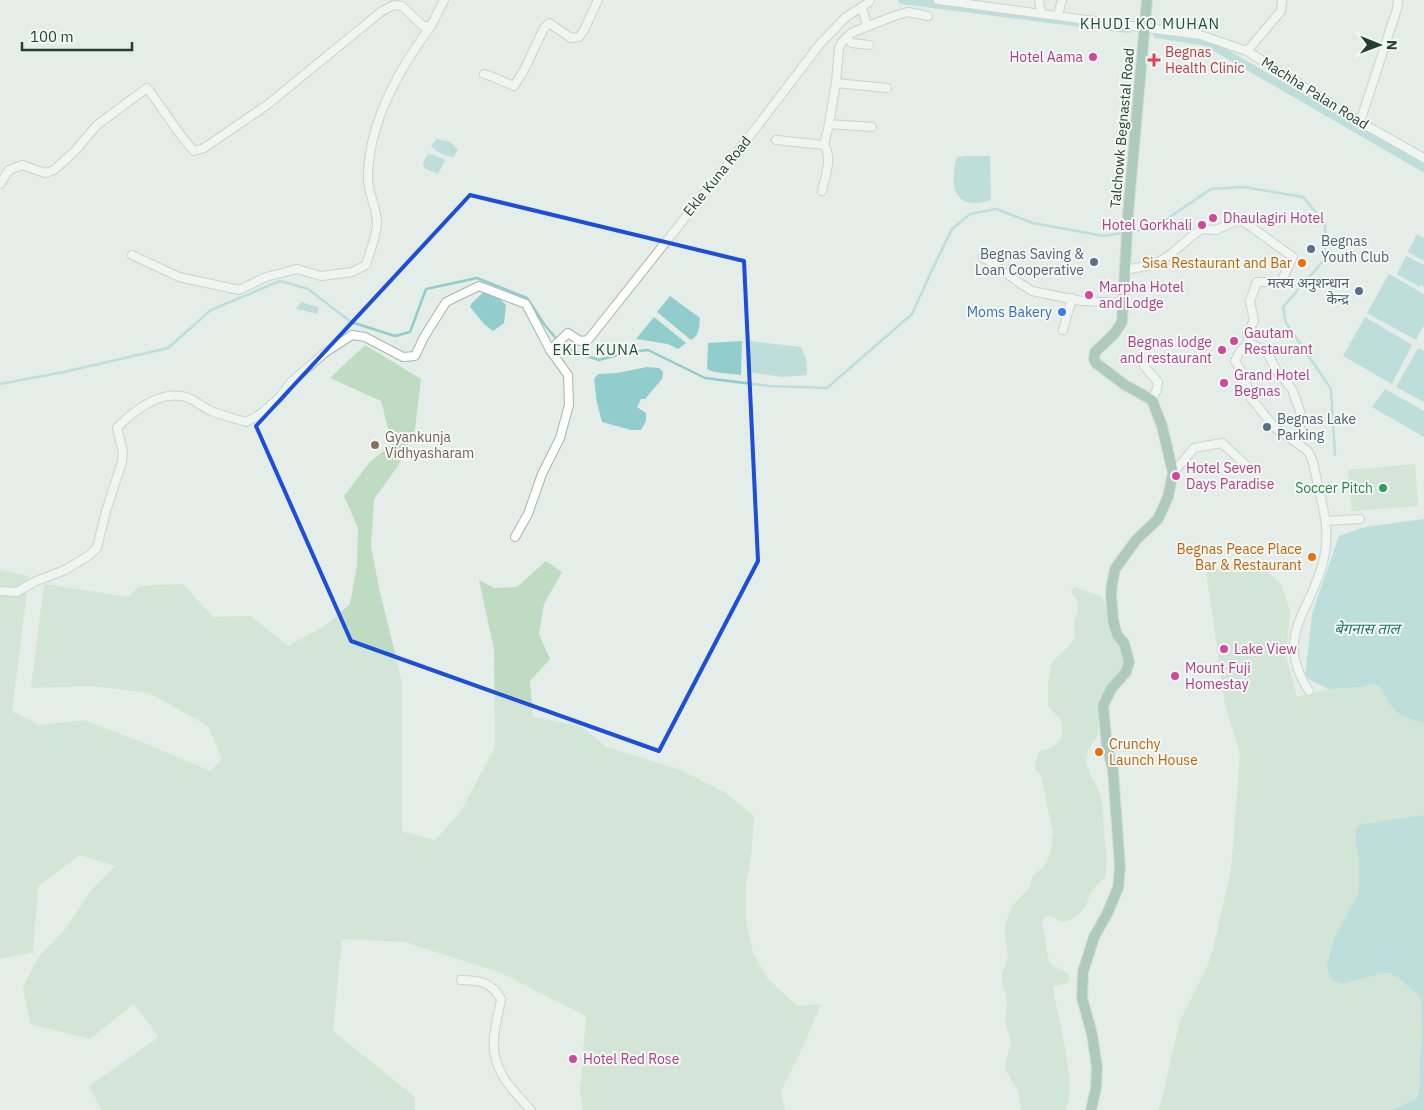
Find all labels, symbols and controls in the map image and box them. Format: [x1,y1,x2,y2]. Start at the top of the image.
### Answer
district label: KHUDI KO MUHAN [1080,14,1220,33]
scale bar [22,20,132,52]
north arrow [1354,20,1404,70]
text: 100 m [30,27,74,46]
text: N [1383,40,1401,50]
place label: Begnas Health Clinic [1165,43,1244,77]
street label: Talchowk Begnastal Road [1106,47,1138,209]
place label: Hotel Aama [1009,48,1084,66]
marker: Hotel Aama [1087,51,1099,63]
marker: Begnas Health Clinic [1147,53,1161,67]
street label: Machha Palan Road [1258,53,1372,133]
street label: Ekle Kuna Road [679,132,755,220]
place label: Dhaulagiri Hotel [1223,209,1324,227]
marker: Dhaulagiri Hotel [1207,212,1219,224]
place label: Hotel Gorkhali [1102,216,1192,234]
marker: Hotel Gorkhali [1196,219,1208,231]
place label: Begnas Youth Club [1321,232,1389,266]
marker: Begnas Youth Club [1305,243,1317,255]
place label: Begnas Saving & Loan Cooperative [975,245,1084,279]
place label: Sisa Restaurant and Bar [1142,254,1292,272]
marker: Begnas Saving & Loan Cooperative [1088,256,1100,268]
marker: Sisa Restaurant and Bar [1296,257,1308,269]
place label: मत्स्य अनुशन्धान केन्द्र [1267,274,1350,308]
place label: Marpha Hotel and Lodge [1099,278,1184,312]
marker: मत्स्य अनुशन्धान केन्द्र [1353,285,1365,297]
marker: Marpha Hotel and Lodge [1083,289,1095,301]
place label: Moms Bakery [967,303,1052,321]
marker: Moms Bakery [1056,306,1068,318]
place label: Gautam Restaurant [1244,324,1313,358]
place label: Begnas lodge and restaurant [1120,333,1212,367]
marker: Gautam Restaurant [1228,335,1240,347]
district label: EKLE KUNA [553,340,639,359]
marker: Begnas lodge and restaurant [1216,344,1228,356]
place label: Grand Hotel Begnas [1234,366,1310,400]
marker: Grand Hotel Begnas [1218,377,1230,389]
place label: Begnas Lake Parking [1277,410,1356,444]
marker: Begnas Lake Parking [1261,421,1273,433]
place label: Gyankunja Vidhyasharam [385,428,474,462]
marker: Gyankunja Vidhyasharam [369,439,381,451]
place label: Hotel Seven Days Paradise [1186,459,1275,493]
marker: Hotel Seven Days Paradise [1170,470,1182,482]
place label: Soccer Pitch [1295,479,1373,497]
marker: Soccer Pitch [1377,482,1389,494]
place label: Begnas Peace Place Bar & Restaurant [1177,540,1302,574]
marker: Begnas Peace Place Bar & Restaurant [1306,551,1318,563]
water label: बेगनास ताल [1334,619,1403,638]
place label: Lake View [1234,640,1297,658]
marker: Lake View [1218,643,1230,655]
place label: Mount Fuji Homestay [1185,659,1251,693]
marker: Mount Fuji Homestay [1169,670,1181,682]
place label: Crunchy Launch House [1109,735,1198,769]
marker: Crunchy Launch House [1093,746,1105,758]
place label: Hotel Red Rose [583,1050,680,1068]
marker: Hotel Red Rose [567,1053,579,1065]

